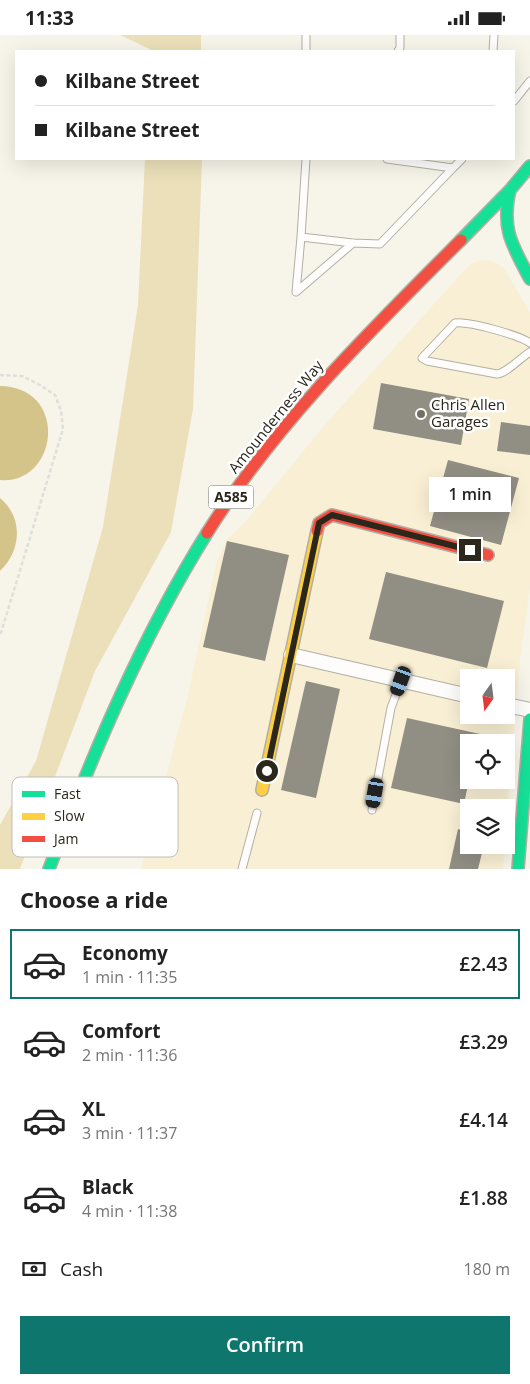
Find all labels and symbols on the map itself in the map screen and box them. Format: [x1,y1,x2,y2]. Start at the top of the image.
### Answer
street label: Amounderness Way [223,355,327,477]
place label: Chris Allen Garages [431,394,505,431]
marker: Chris Allen Garages [415,408,427,420]
callout: 1 min [429,477,511,513]
road number: A585 [208,486,254,509]
route end [459,539,481,561]
car [388,664,413,698]
north arrow [460,669,515,724]
route start [256,760,278,782]
legend [12,777,178,857]
car [365,777,384,809]
text: Fast [54,784,81,803]
text: Slow [54,806,85,825]
text: Jam [52,829,79,848]

